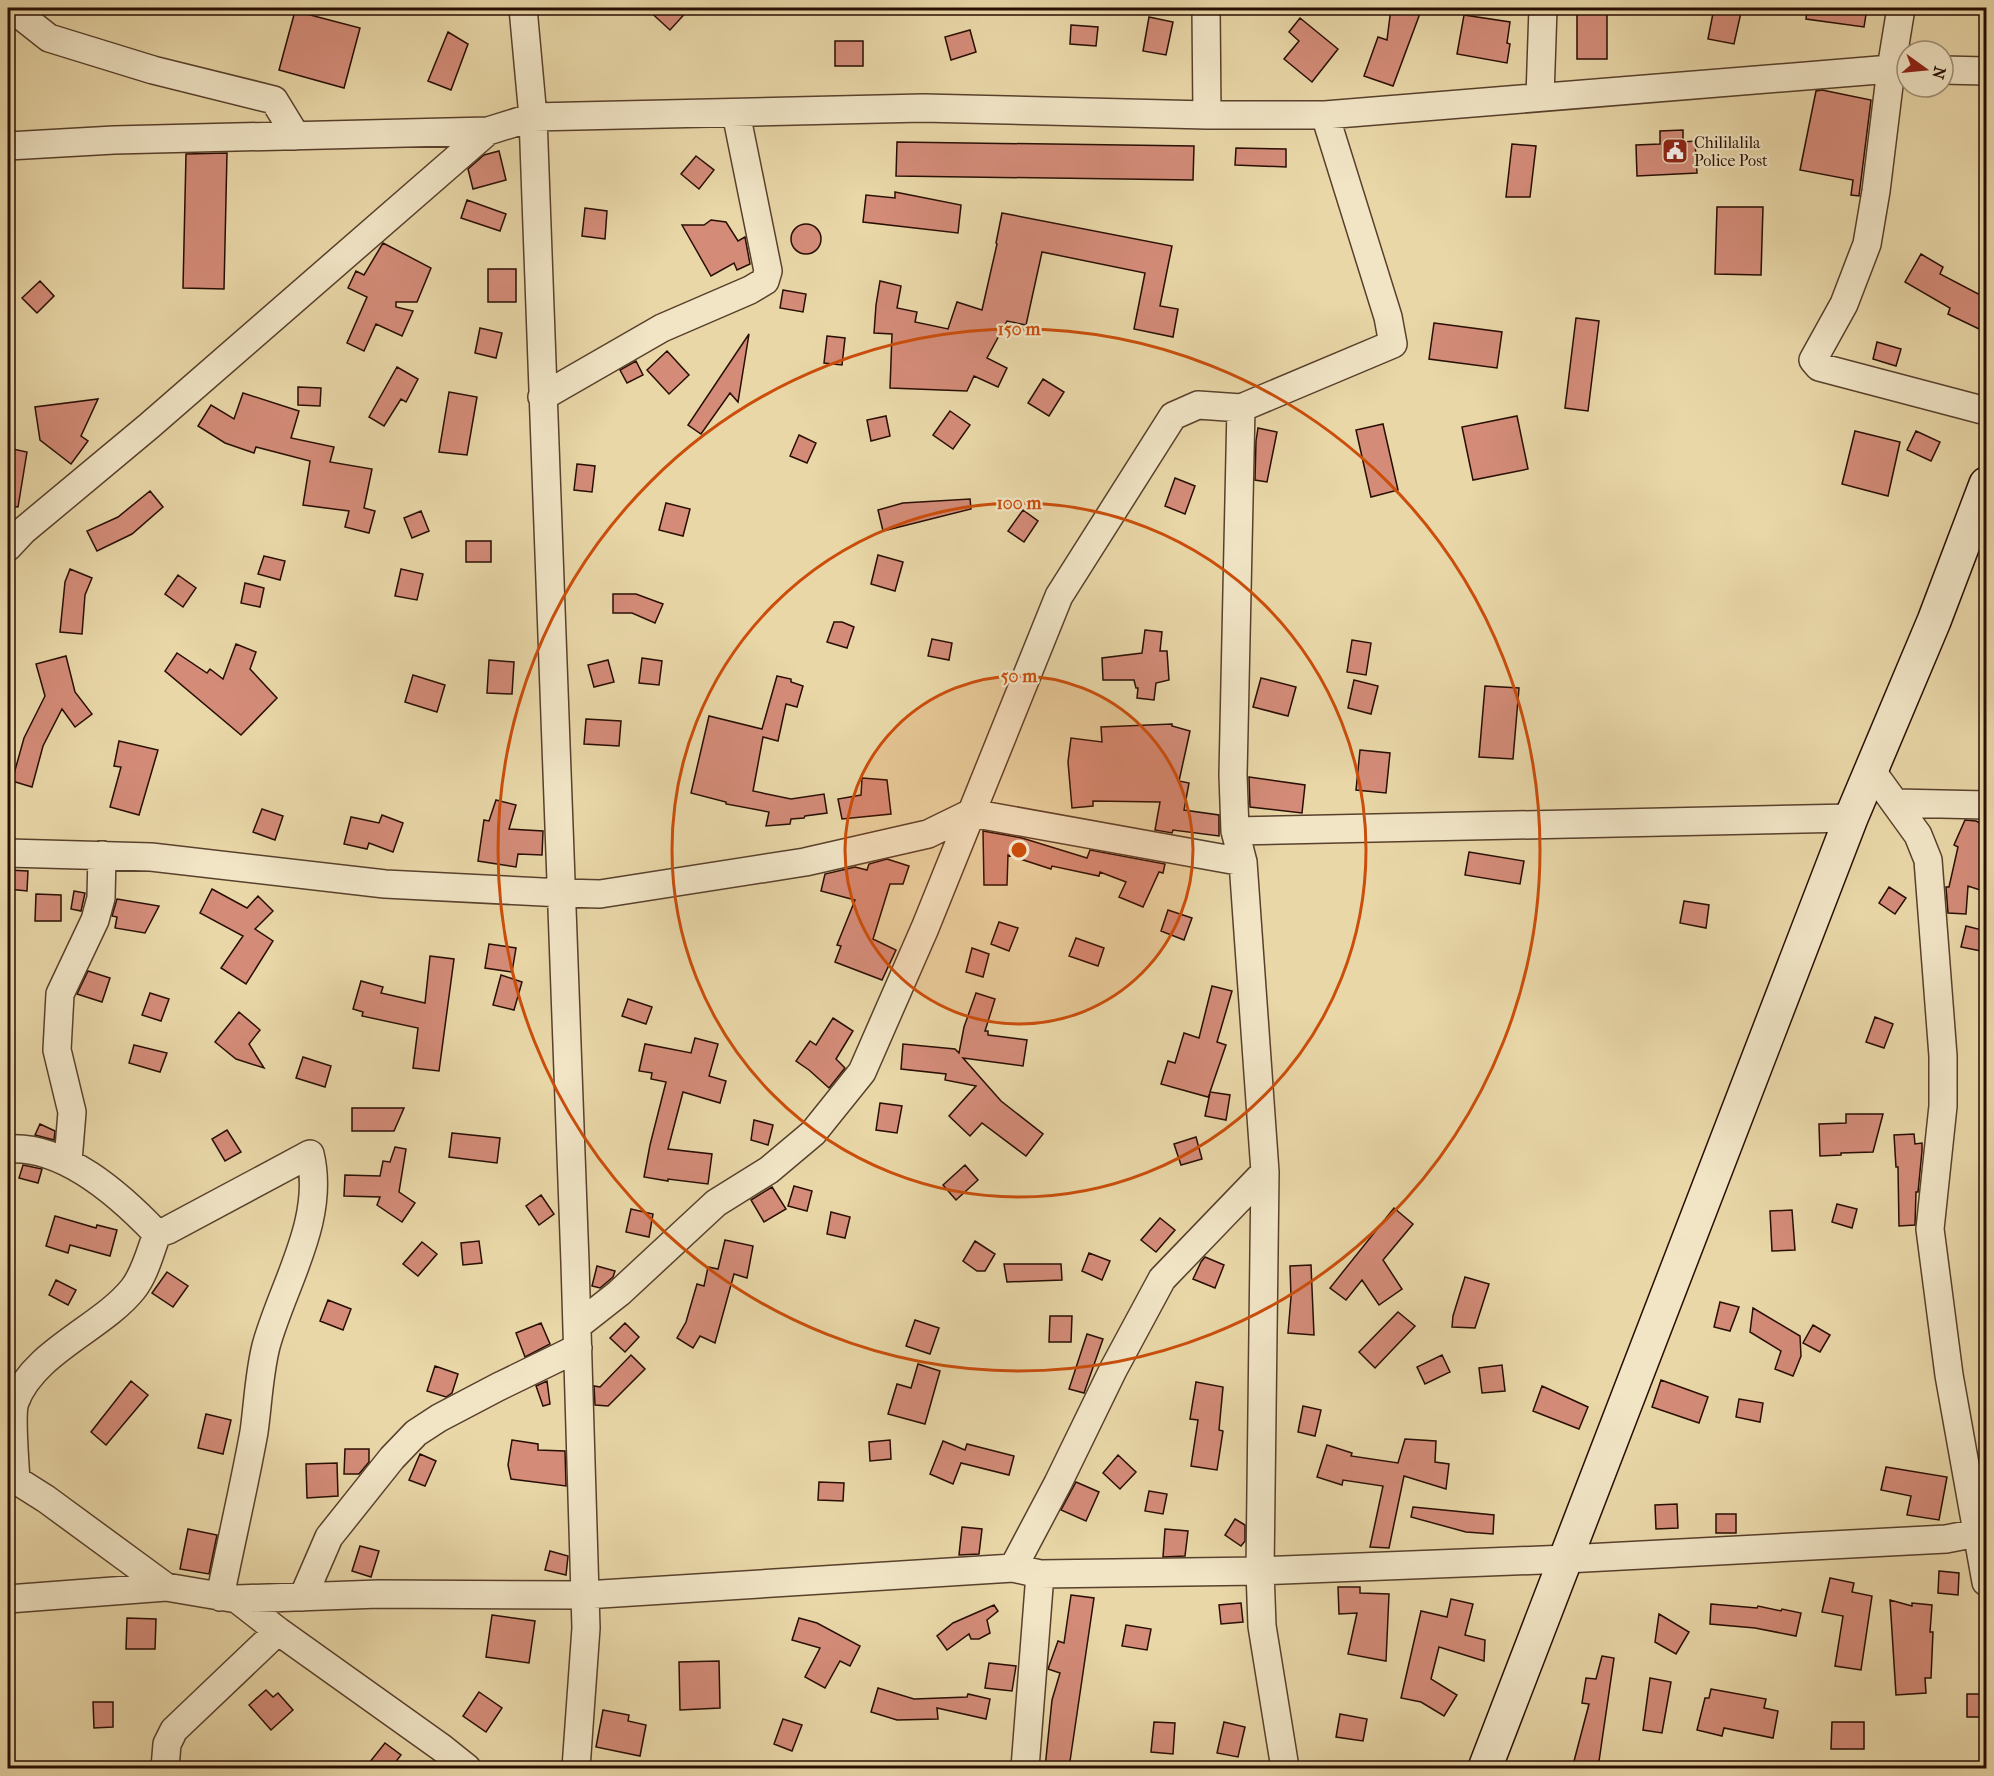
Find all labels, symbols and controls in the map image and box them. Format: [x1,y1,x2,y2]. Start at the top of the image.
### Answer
north arrow [1895,39,1955,99]
text: N [1928,64,1950,82]
place label: Chililalila Police Post [1694,133,1768,170]
public building icon: Chililalila Police Post [1660,136,1690,166]
text: 150 m [998,319,1041,340]
text: 100 m [996,493,1043,514]
text: 50 m [1001,666,1038,687]
centre of rings [1009,840,1029,860]

